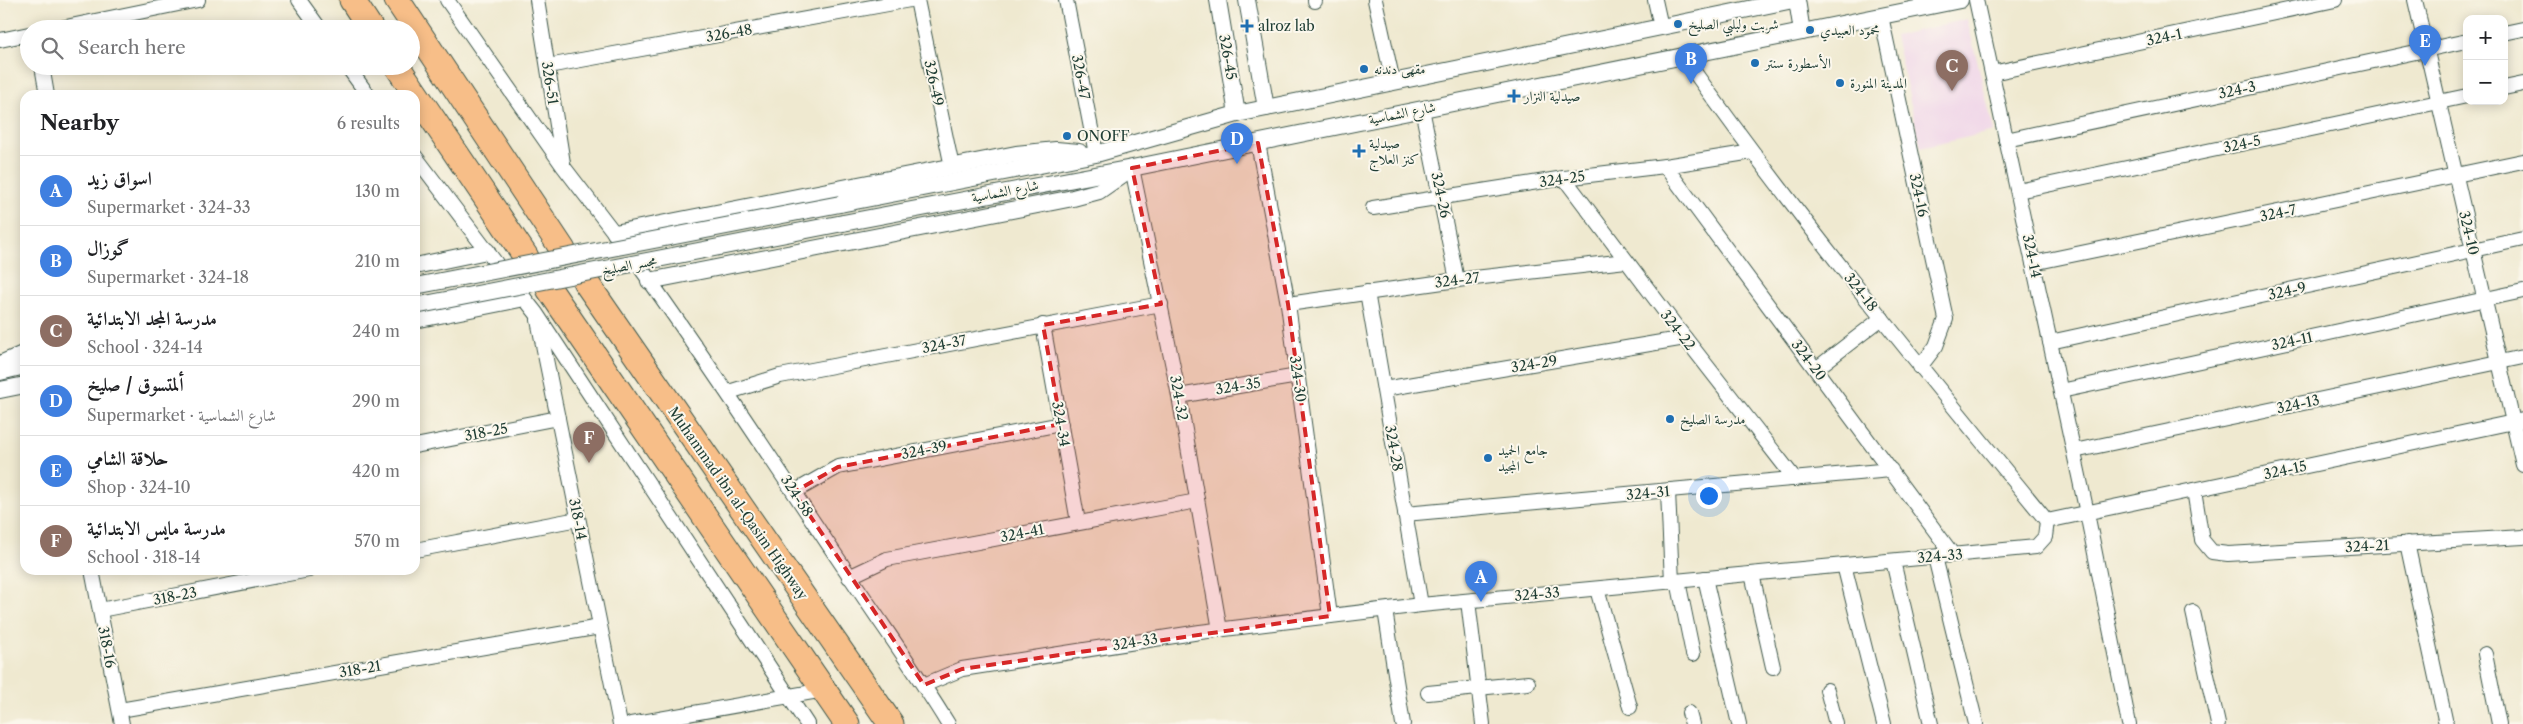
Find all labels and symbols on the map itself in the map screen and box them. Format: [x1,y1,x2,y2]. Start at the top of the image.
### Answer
place label: شربت ولبلبي الصليخ [1688,15,1779,37]
place label: alroz lab [1258,17,1315,35]
marker: شربت ولبلبي الصليخ [1672,18,1684,30]
marker: alroz lab [1240,19,1254,33]
street label: 326-48 [704,20,754,46]
place label: محمود العبيدي [1820,21,1880,42]
marker: محمود العبيدي [1804,24,1816,36]
street label: 324-1 [2145,24,2184,50]
pin: E [2409,25,2441,66]
street label: 326-45 [1215,33,1241,81]
pin: B [1675,43,1707,84]
pin: C [1936,50,1968,91]
street label: 326-47 [1068,53,1094,101]
place label: الأسطورة سنتر [1763,53,1831,72]
marker: الأسطورة سنتر [1749,57,1761,69]
street label: 326-49 [920,58,948,108]
street label: 326-51 [538,60,562,106]
place label: مقهى دندنه [1374,60,1426,79]
marker: مقهى دندنه [1358,63,1370,75]
place label: المدينة المنورة [1850,74,1907,92]
marker: المدينة المنورة [1834,77,1846,89]
street label: 324-3 [2217,77,2257,103]
place label: صيدلية النزار [1522,87,1580,105]
marker: صيدلية النزار [1508,90,1520,102]
street label: شارع الشماسية [1367,98,1438,131]
pin: D [1221,123,1253,164]
place label: ONOFF [1077,127,1130,145]
marker: ONOFF [1061,130,1073,142]
street label: 324-5 [2222,131,2262,157]
place label: صيدلية كنز العلاج [1369,134,1419,172]
marker: صيدلية كنز العلاج [1353,145,1365,157]
street label: 324-25 [1538,167,1586,191]
street label: 324-26 [1427,170,1455,220]
street label: 324-16 [1906,172,1932,218]
street label: شارع الشماسية [970,176,1041,209]
street label: 324-7 [2258,200,2298,226]
street label: 324-10 [2455,209,2483,257]
street label: 324-14 [2019,233,2045,279]
street label: مجسر الصليخ [600,251,659,283]
street label: 324-27 [1433,268,1481,292]
street label: 324-18 [1840,269,1882,315]
street label: 324-9 [2266,278,2308,304]
street label: 324-22 [1657,306,1699,354]
street label: 324-11 [2270,328,2314,354]
street label: 324-37 [920,331,968,357]
street label: 324-20 [1788,336,1830,384]
street label: 324-29 [1510,351,1558,377]
street label: 324-30 [1286,355,1310,404]
street label: 324-32 [1166,374,1192,422]
street label: 324-35 [1214,374,1262,398]
street label: 324-13 [2275,391,2321,417]
street label: 324-34 [1048,400,1074,448]
street label: Muhammad ibn al-Qasim Highway [664,403,812,603]
place label: مدرسة الصليخ [1680,410,1745,432]
marker: مدرسة الصليخ [1664,413,1676,425]
street label: 318-25 [463,419,509,445]
pin: F [573,422,605,463]
street label: 324-28 [1381,423,1407,473]
street label: 324-39 [900,437,948,463]
place label: جامع الحميد المجيد [1498,441,1548,475]
marker: جامع الحميد المجيد [1482,452,1494,464]
street label: 324-15 [2262,457,2308,483]
street label: 324-58 [777,472,817,520]
street label: 324-31 [1625,482,1671,504]
your location [1696,483,1722,509]
street label: 318-14 [565,497,591,541]
street label: 324-41 [999,520,1046,546]
street label: 324-21 [2344,536,2390,556]
street label: 324-33 [1916,545,1964,567]
pin: A [1465,561,1497,602]
street label: 318-23 [152,583,198,609]
street label: 324-33 [1513,583,1561,605]
street label: 318-16 [94,625,120,669]
street label: 324-33 [1111,630,1159,654]
street label: 318-21 [338,656,382,682]

